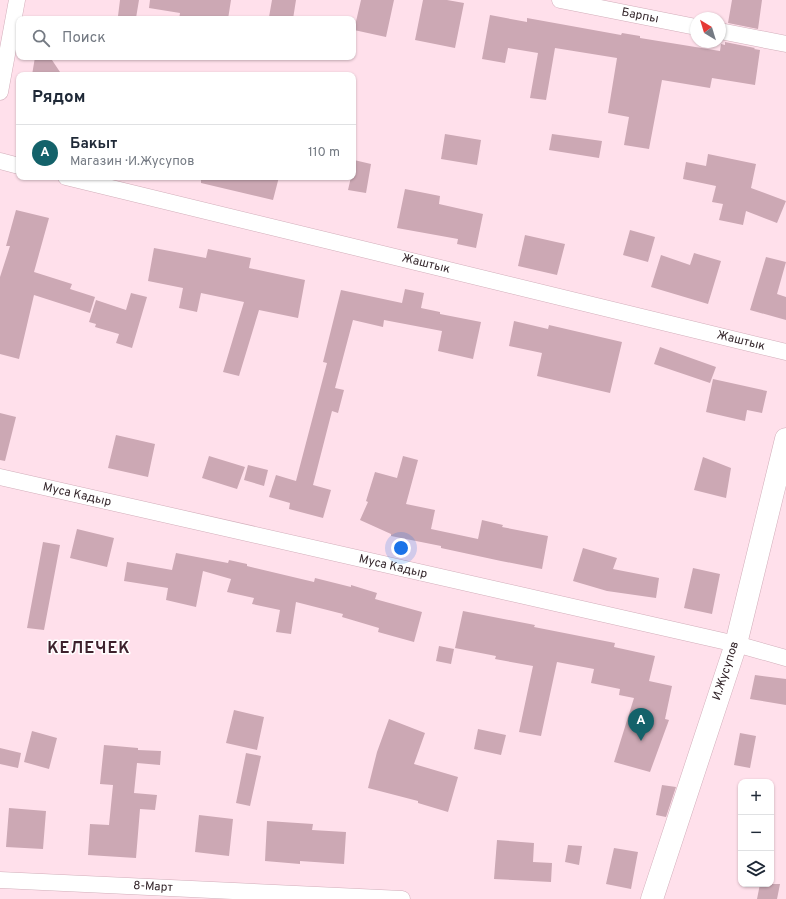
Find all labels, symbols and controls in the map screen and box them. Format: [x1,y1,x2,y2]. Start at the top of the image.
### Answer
street label: Барпы [620,5,660,27]
north arrow [690,12,726,48]
search box [16,16,356,60]
icon: search [30,27,52,49]
text: Поиск [62,29,106,48]
text: Рядом [32,87,85,109]
text: Бакыт [70,135,117,154]
text: A [40,145,50,161]
text: 110 m [308,145,340,161]
text: Магазин · И.Жусупов [70,154,194,170]
street label: Жаштык [400,250,452,278]
street label: Жаштык [715,327,767,355]
street label: Муса Кадыр [41,479,113,511]
your location [391,538,411,558]
street label: Муса Кадыр [357,551,429,583]
district label: КЕЛЕЧЕК [47,639,131,659]
street label: И.Жусупов [709,639,743,703]
pin: A [628,708,654,741]
map controls [738,779,774,887]
button: + [738,779,774,815]
button: − [738,815,774,851]
button: layers [738,851,774,887]
street label: 8-Март [133,878,174,896]

